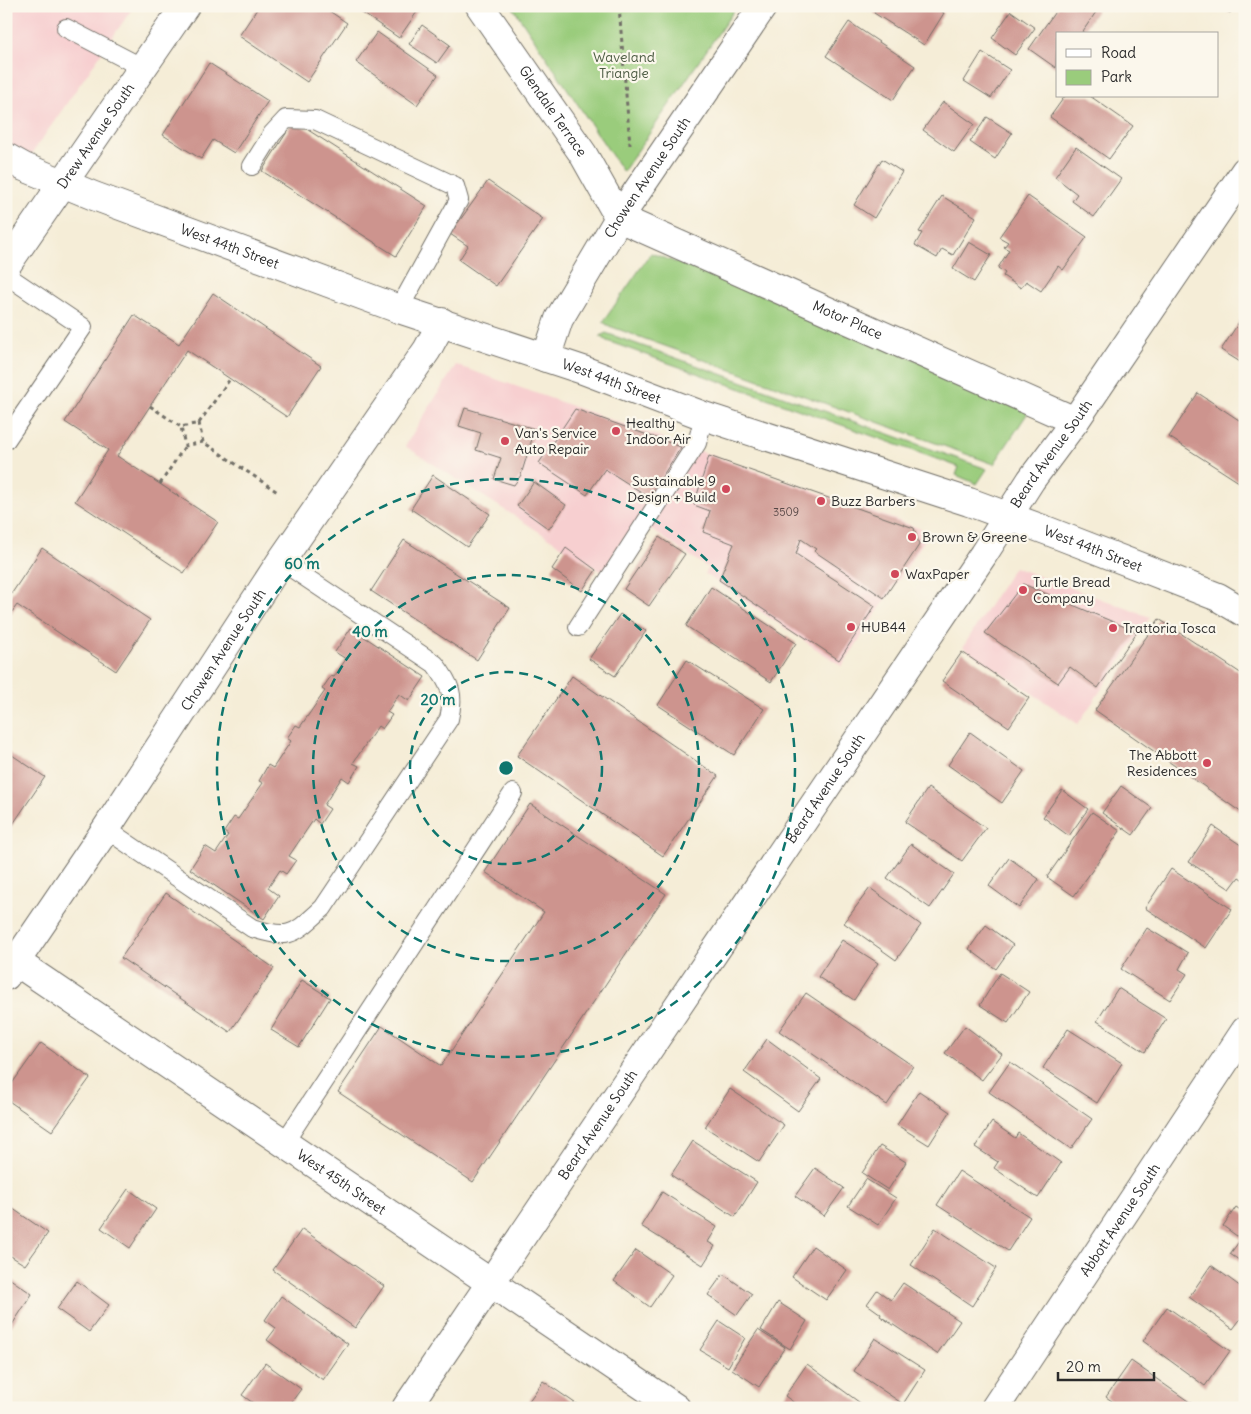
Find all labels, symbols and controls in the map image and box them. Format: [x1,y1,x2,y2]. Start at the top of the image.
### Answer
legend [1056,32,1218,98]
text: Road [1101,43,1136,62]
park label: Waveland Triangle [593,48,655,82]
street label: Glendale Terrace [515,62,591,160]
text: Park [1101,67,1132,86]
street label: Drew Avenue South [53,80,138,192]
street label: Chowen Avenue South [600,113,694,241]
street label: West 44th Street [178,220,282,273]
street label: Motor Place [810,296,885,343]
street label: West 44th Street [560,355,664,408]
street label: Beard Avenue South [1007,396,1096,511]
place label: Healthy Indoor Air [626,414,691,448]
place label: Van's Service Auto Repair [515,424,597,458]
marker: Healthy Indoor Air [610,425,622,437]
marker: Van's Service Auto Repair [499,435,511,447]
place label: Sustainable 9 Design + Build [627,472,716,506]
marker: Sustainable 9 Design + Build [720,483,732,495]
place label: Buzz Barbers [831,492,915,510]
marker: Buzz Barbers [815,495,827,507]
house number: 3509 [773,505,799,519]
street label: West 44th Street [1041,521,1145,576]
place label: Brown & Greene [922,528,1027,546]
marker: Brown & Greene [906,531,918,543]
text: 60 m [284,554,320,573]
place label: WaxPaper [905,565,970,583]
marker: WaxPaper [889,568,901,580]
place label: Turtle Bread Company [1033,573,1110,607]
marker: Turtle Bread Company [1017,584,1029,596]
street label: Chowen Avenue South [177,585,270,714]
place label: HUB44 [861,618,906,636]
place label: Trattoria Tosca [1123,619,1216,637]
marker: HUB44 [845,621,857,633]
text: 40 m [352,622,388,641]
marker: Trattoria Tosca [1107,622,1119,634]
text: 20 m [421,690,455,709]
street label: Beard Avenue South [782,730,869,847]
place label: The Abbott Residences [1127,746,1197,780]
marker: The Abbott Residences [1201,757,1213,769]
centre of rings [497,759,515,777]
street label: Beard Avenue South [554,1066,641,1183]
street label: West 45th Street [293,1145,390,1219]
street label: Abbott Avenue South [1076,1160,1164,1280]
scale bar [1058,1349,1155,1381]
text: 20 m [1066,1357,1101,1376]

